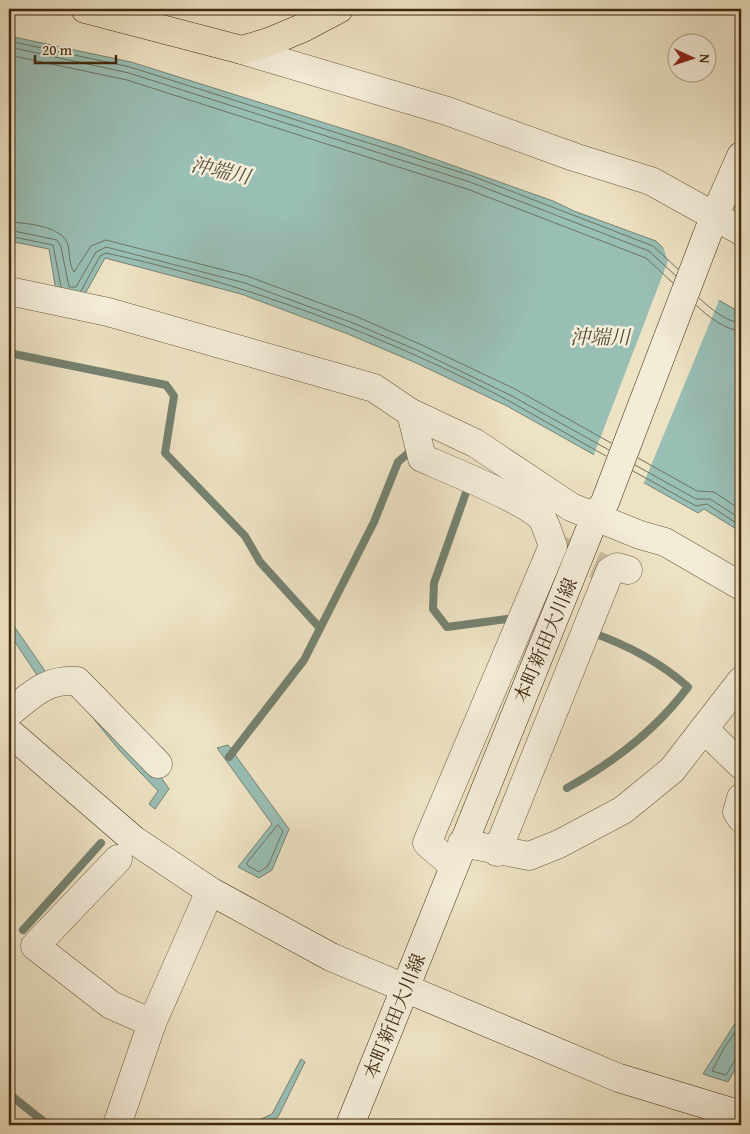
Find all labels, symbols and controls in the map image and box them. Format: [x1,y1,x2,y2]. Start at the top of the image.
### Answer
scale bar [35,32,116,64]
north arrow [668,32,718,82]
text: 20 m [42,39,73,60]
text: N [695,53,715,65]
water label: 沖端川 [189,149,255,191]
water label: 沖端川 [570,322,632,351]
street label: 本町新田大川線 [506,573,584,707]
street label: 本町新田大川線 [356,949,432,1083]

